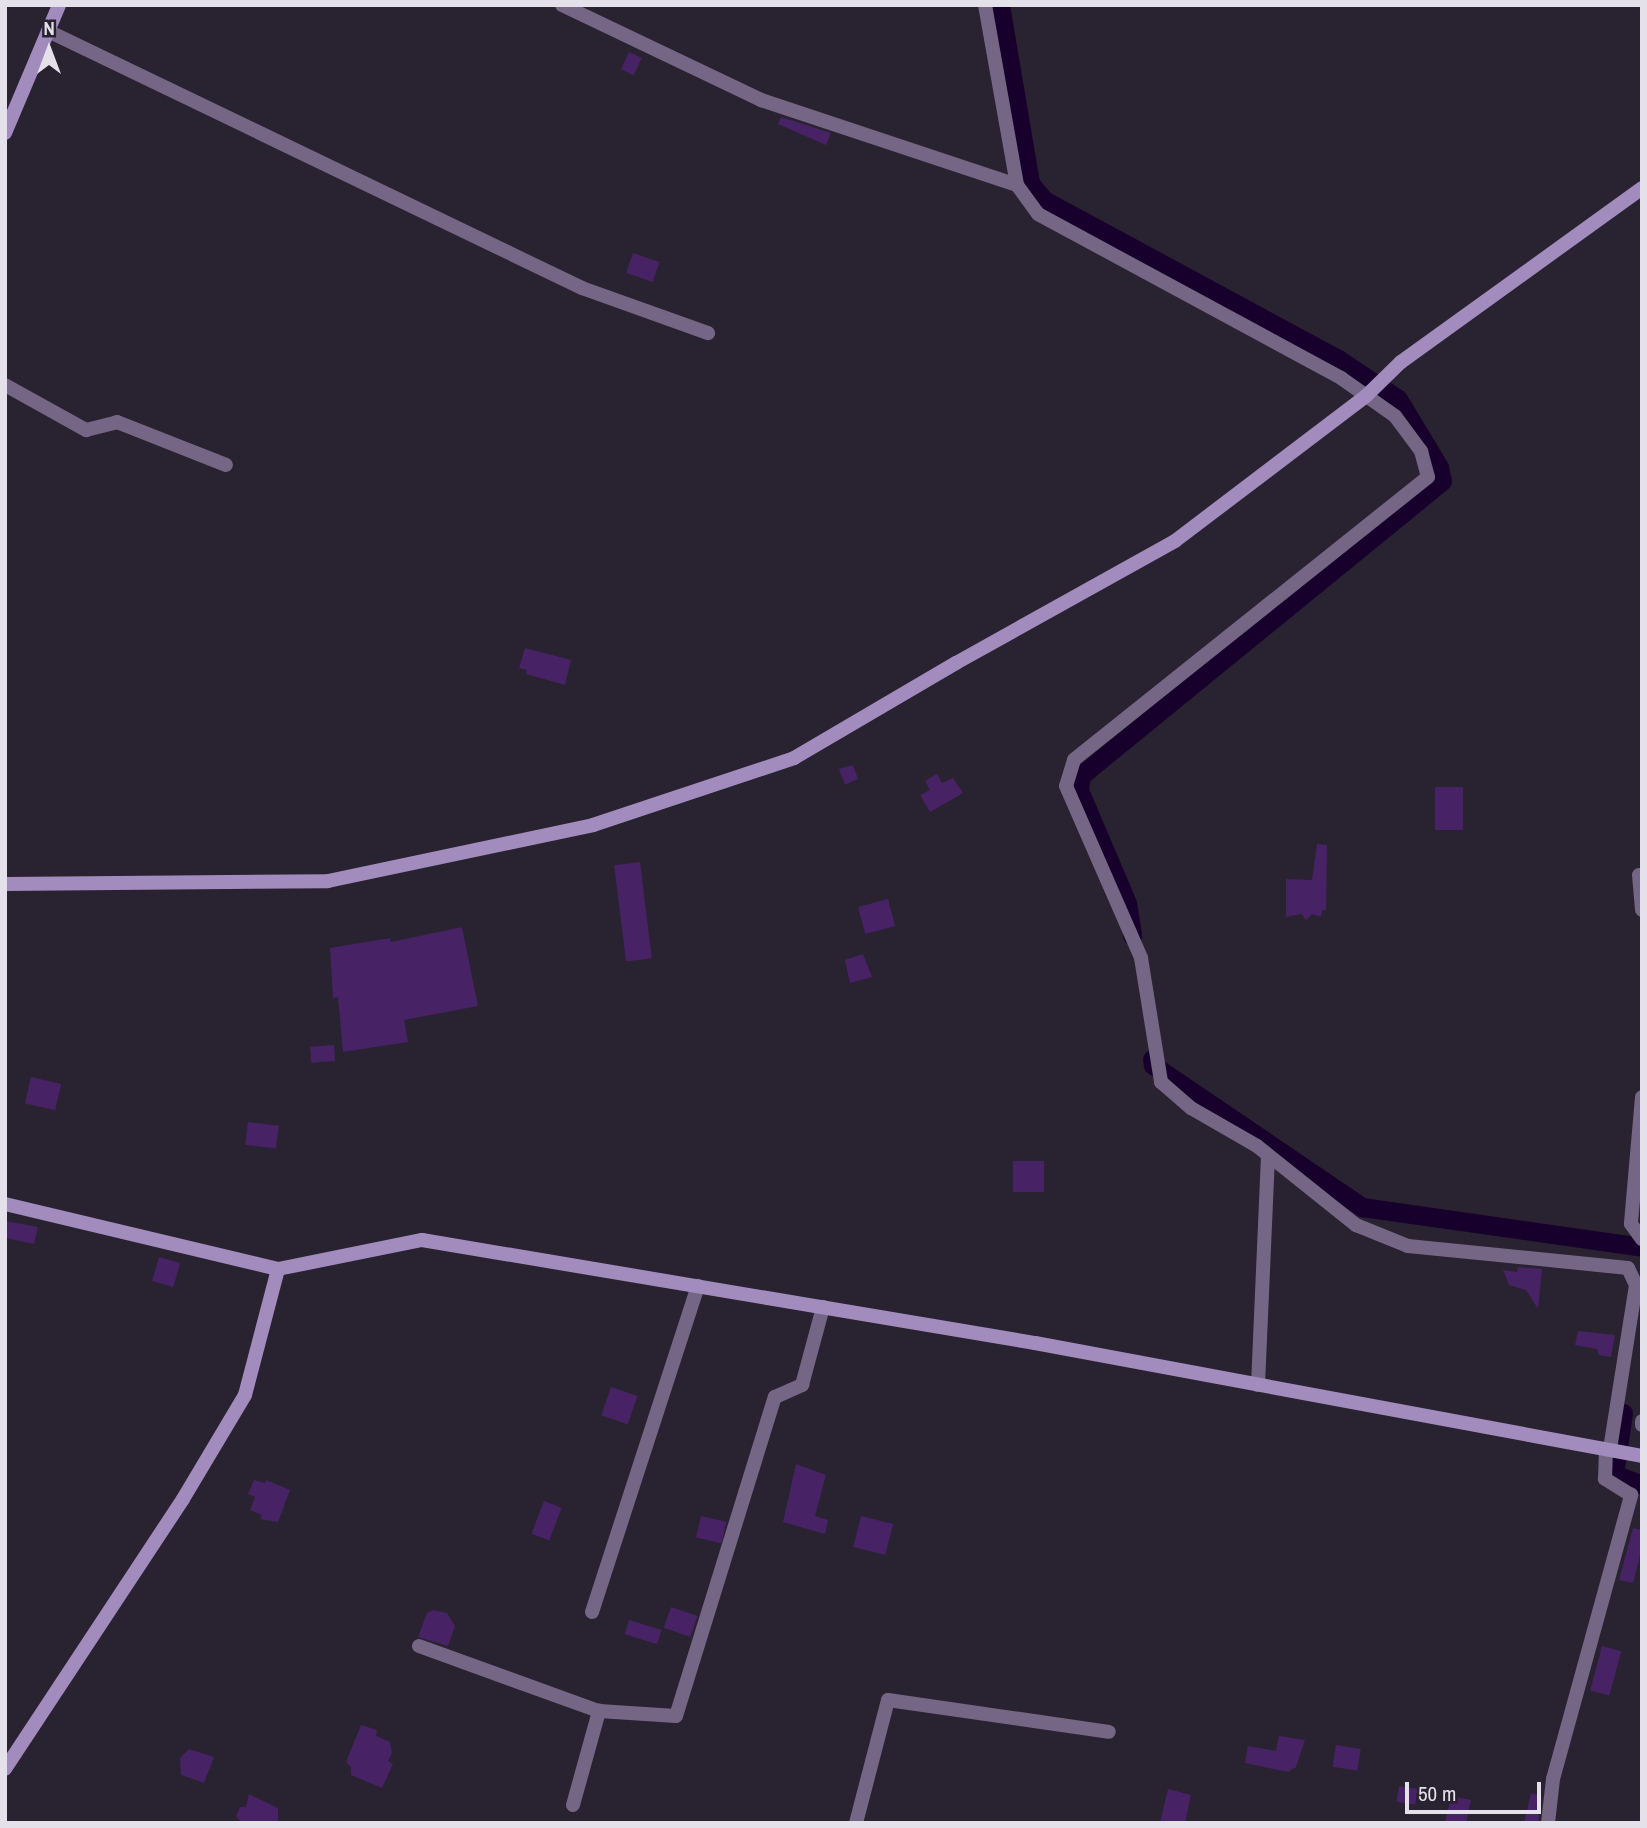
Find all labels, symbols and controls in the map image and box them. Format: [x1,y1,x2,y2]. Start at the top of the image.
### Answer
north arrow [14,14,84,84]
text: N [43,15,55,41]
scale bar [1409,1769,1546,1813]
text: 50 m [1418,1779,1456,1808]

